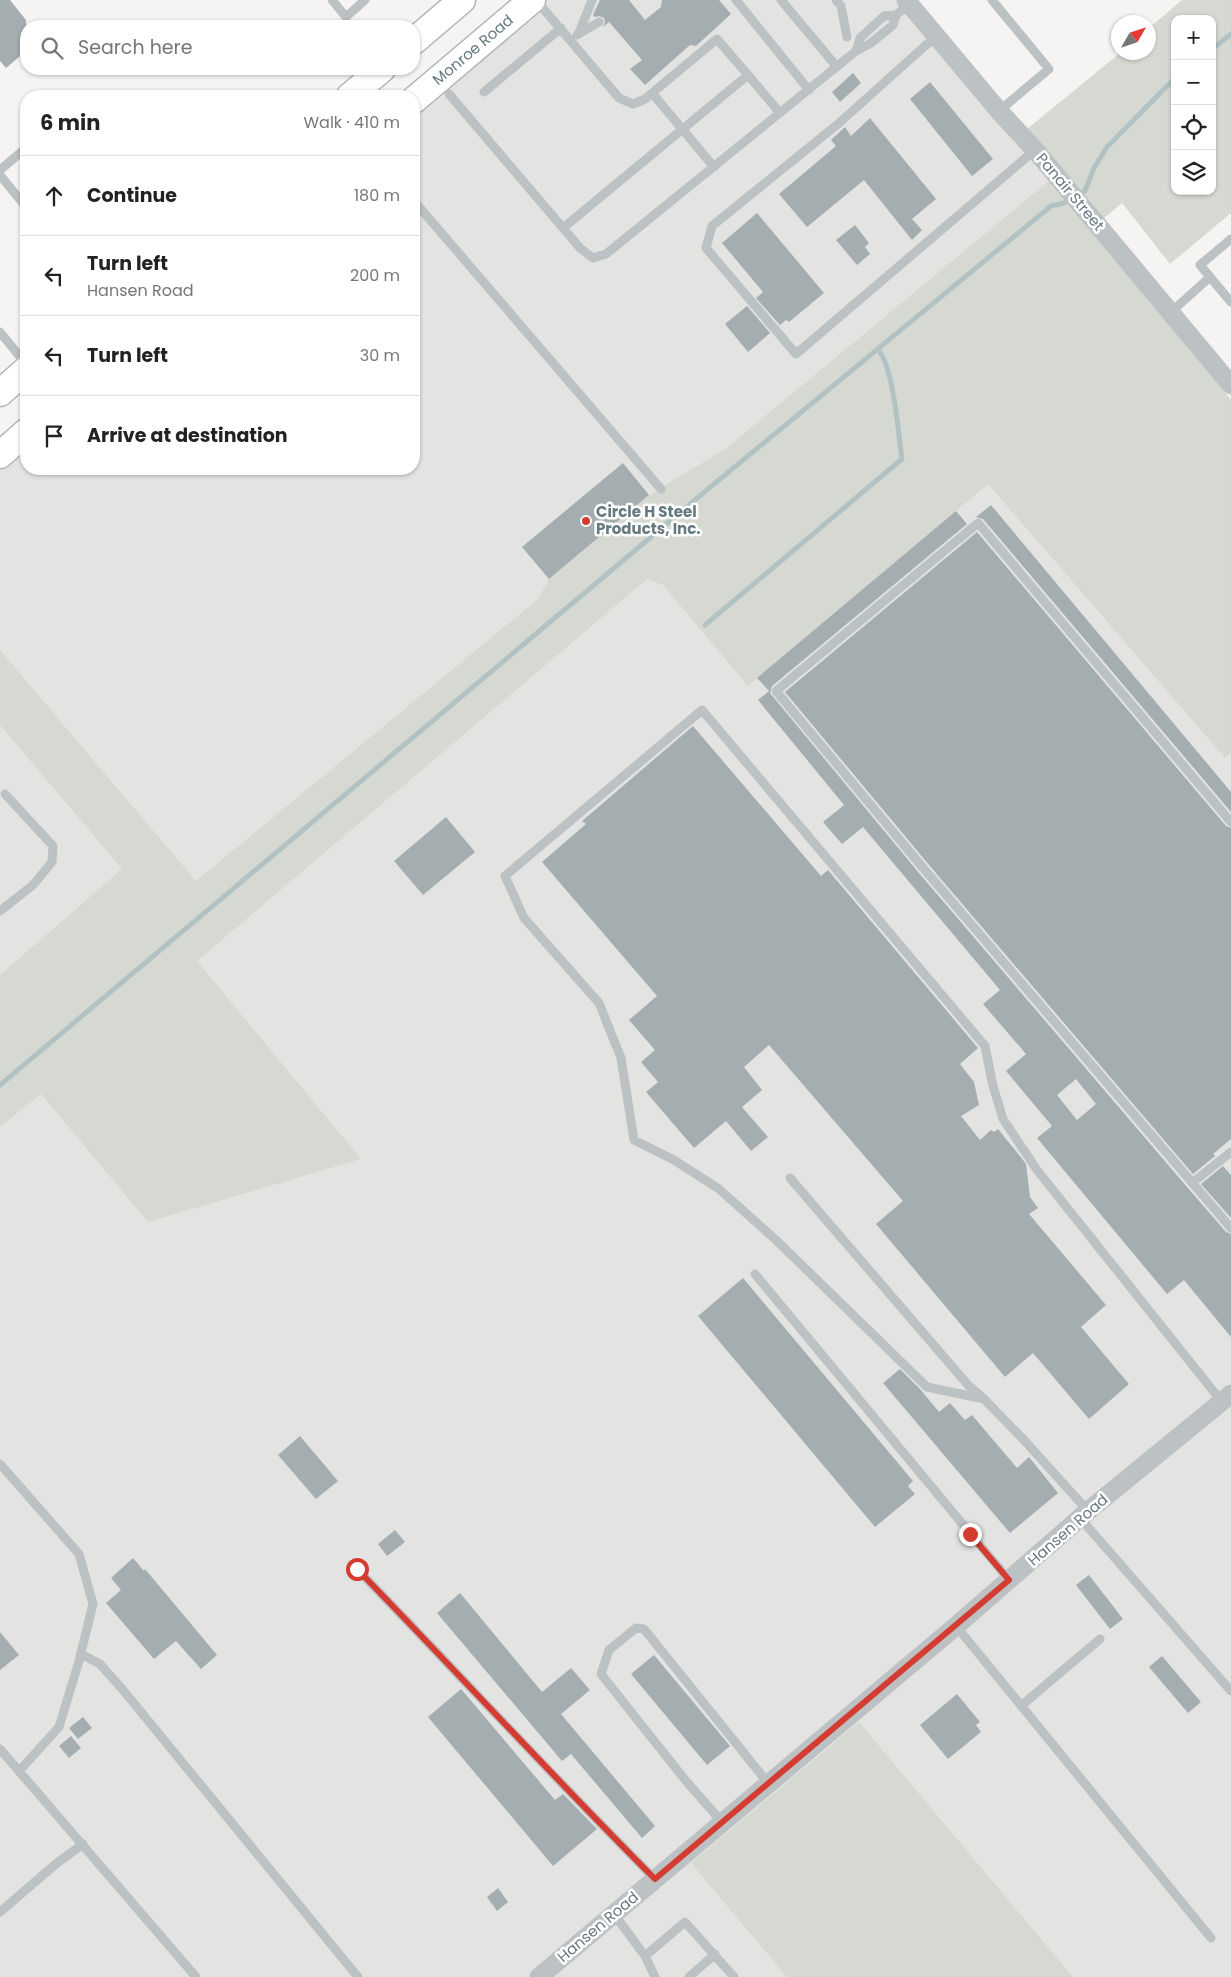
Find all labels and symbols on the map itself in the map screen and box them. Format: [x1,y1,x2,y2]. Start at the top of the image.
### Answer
street label: Monroe Road [428,10,518,90]
north arrow [1111,15,1156,60]
street label: Panair Street [1032,148,1109,235]
place label: Circle H Steel Products, Inc. [596,501,701,539]
marker: Circle H Steel Products, Inc. [580,515,592,527]
street label: Hansen Road [1023,1489,1112,1570]
route end [959,1523,982,1546]
route start [346,1558,369,1581]
street label: Hansen Road [553,1886,643,1967]

